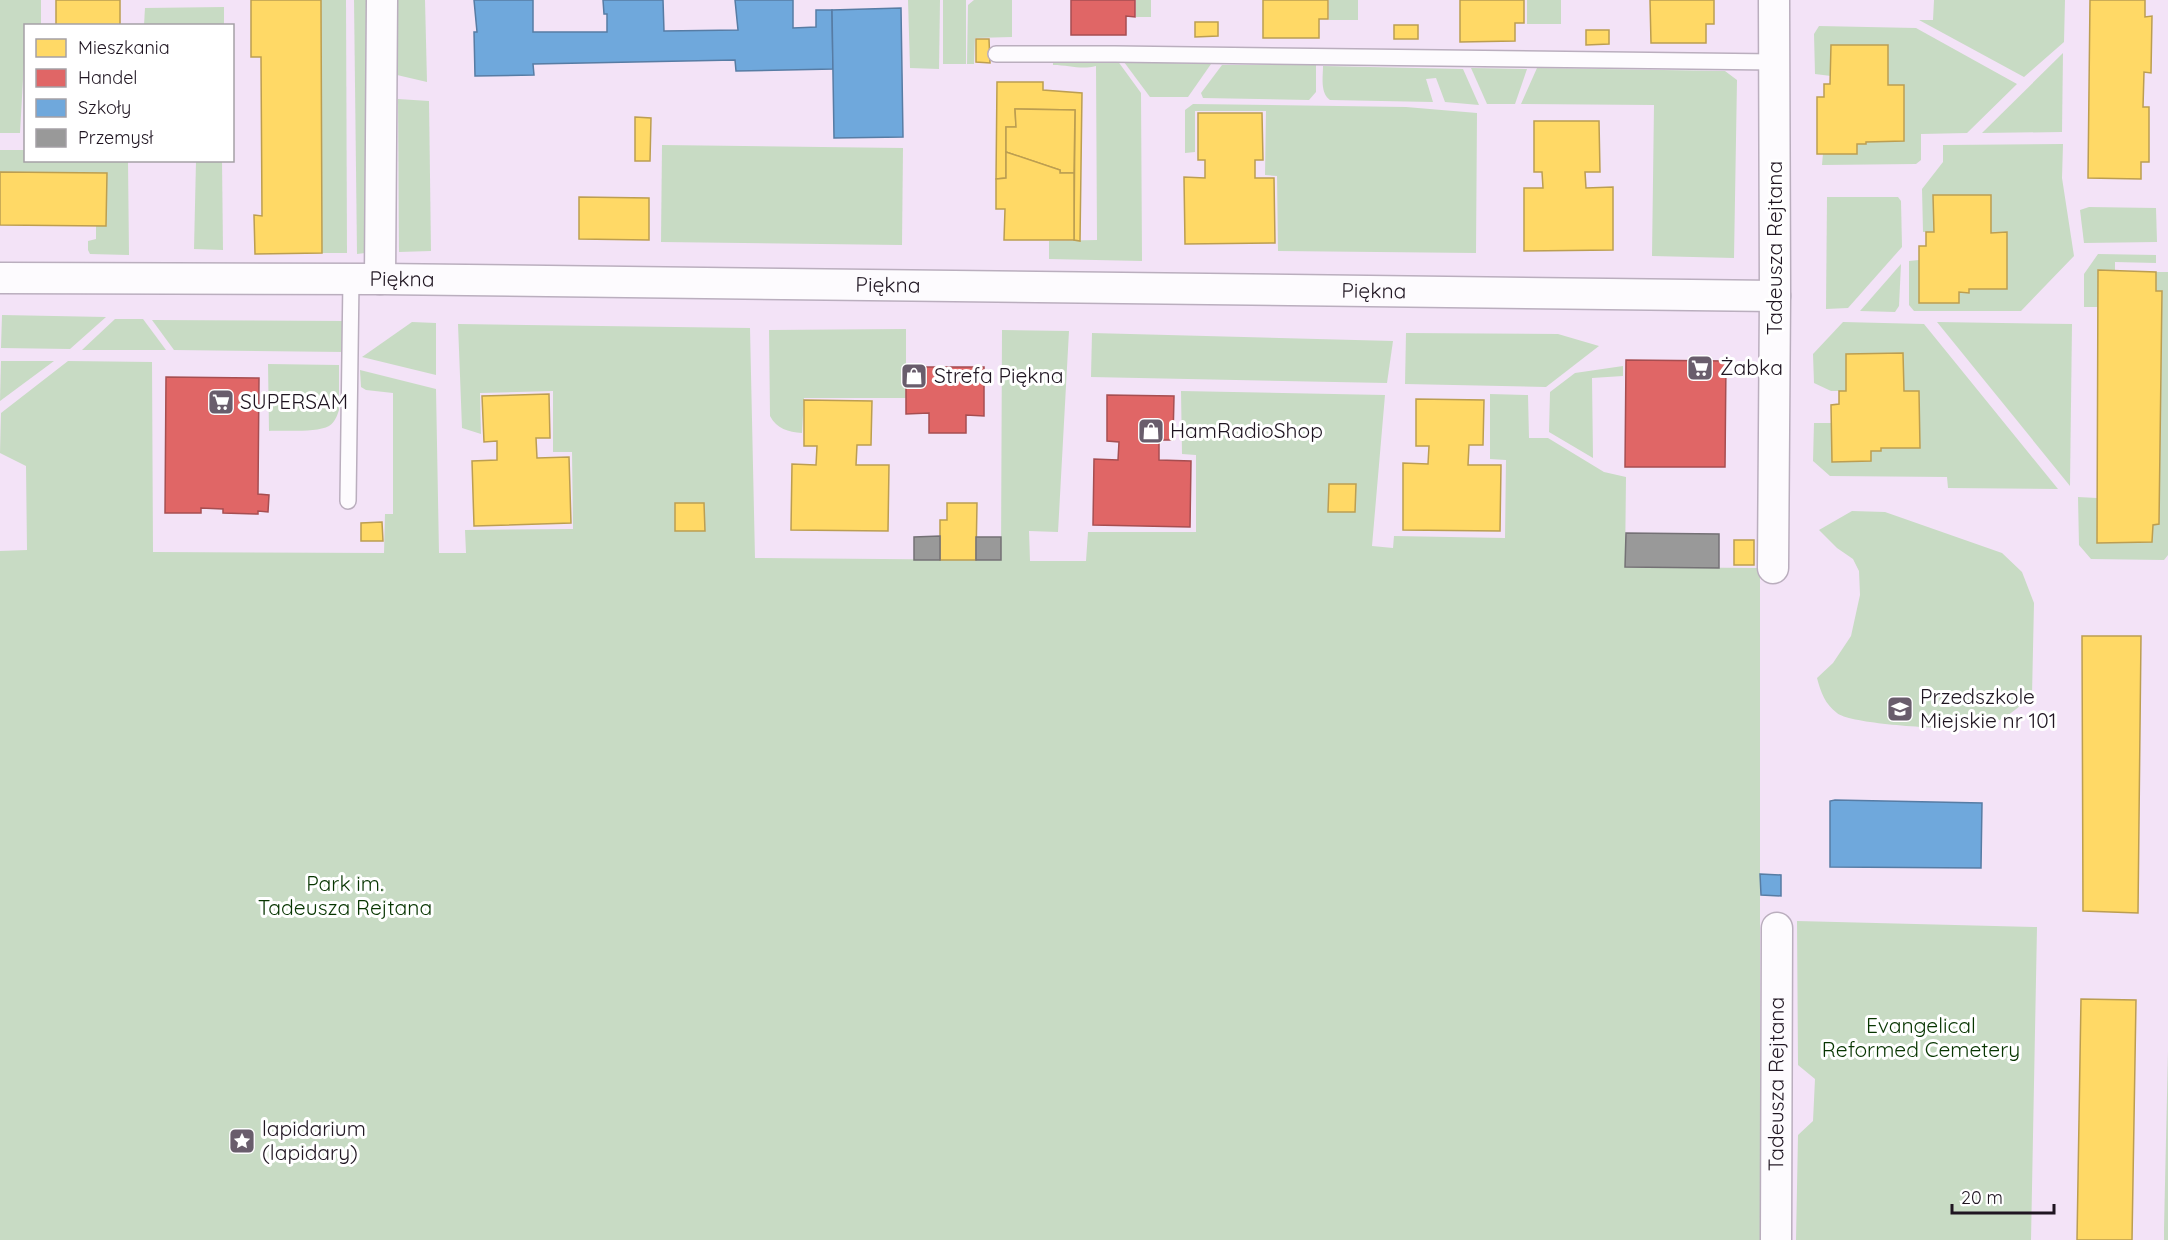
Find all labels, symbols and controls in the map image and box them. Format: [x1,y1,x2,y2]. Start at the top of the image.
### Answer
legend [24,24,234,162]
text: Mieszkania [78,36,170,59]
text: Handel [78,66,138,89]
text: Szkoły [78,96,131,119]
text: Przemysł [78,126,154,149]
street label: Tadeusza Rejtana [1761,161,1787,335]
street label: Piękna [369,265,435,292]
street label: Piękna [855,271,921,298]
street label: Piękna [1341,277,1407,304]
supermarket icon: Żabka [1685,353,1715,383]
place label: Żabka [1720,354,1783,380]
shop icon: Strefa Piękna [899,361,929,391]
place label: Strefa Piękna [934,362,1063,388]
supermarket icon: SUPERSAM [206,387,236,417]
place label: SUPERSAM [240,388,348,414]
shop icon: HamRadioShop [1136,416,1166,446]
place label: HamRadioShop [1170,417,1323,443]
place label: Przedszkole Miejskie nr 101 [1920,683,2057,733]
school or university icon: Przedszkole Miejskie nr 101 [1885,694,1915,724]
park label: Park im. Tadeusza Rejtana [258,870,432,920]
street label: Tadeusza Rejtana [1762,997,1789,1171]
park label: Evangelical Reformed Cemetery [1822,1012,2020,1062]
place label: lapidarium (lapidary) [262,1115,366,1165]
place icon: lapidarium (lapidary) [227,1126,257,1156]
scale bar [1952,1177,2054,1215]
text: 20 m [1961,1186,2003,1209]

